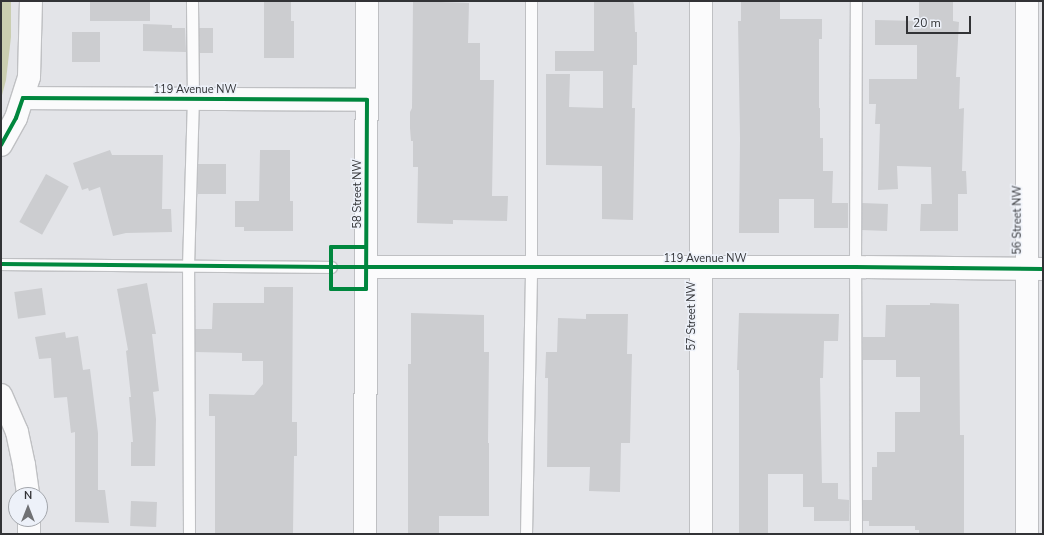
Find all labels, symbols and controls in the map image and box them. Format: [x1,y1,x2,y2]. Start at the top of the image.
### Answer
scale bar [908,8,973,34]
text: 20 m [913,15,941,31]
street label: 119 Avenue NW [153,83,237,97]
street label: 58 Street NW [351,159,365,229]
street label: 56 Street NW [1011,185,1025,255]
street label: 119 Avenue NW [663,252,747,266]
street label: 57 Street NW [685,281,699,351]
north arrow [8,487,48,527]
text: N [24,488,32,503]

